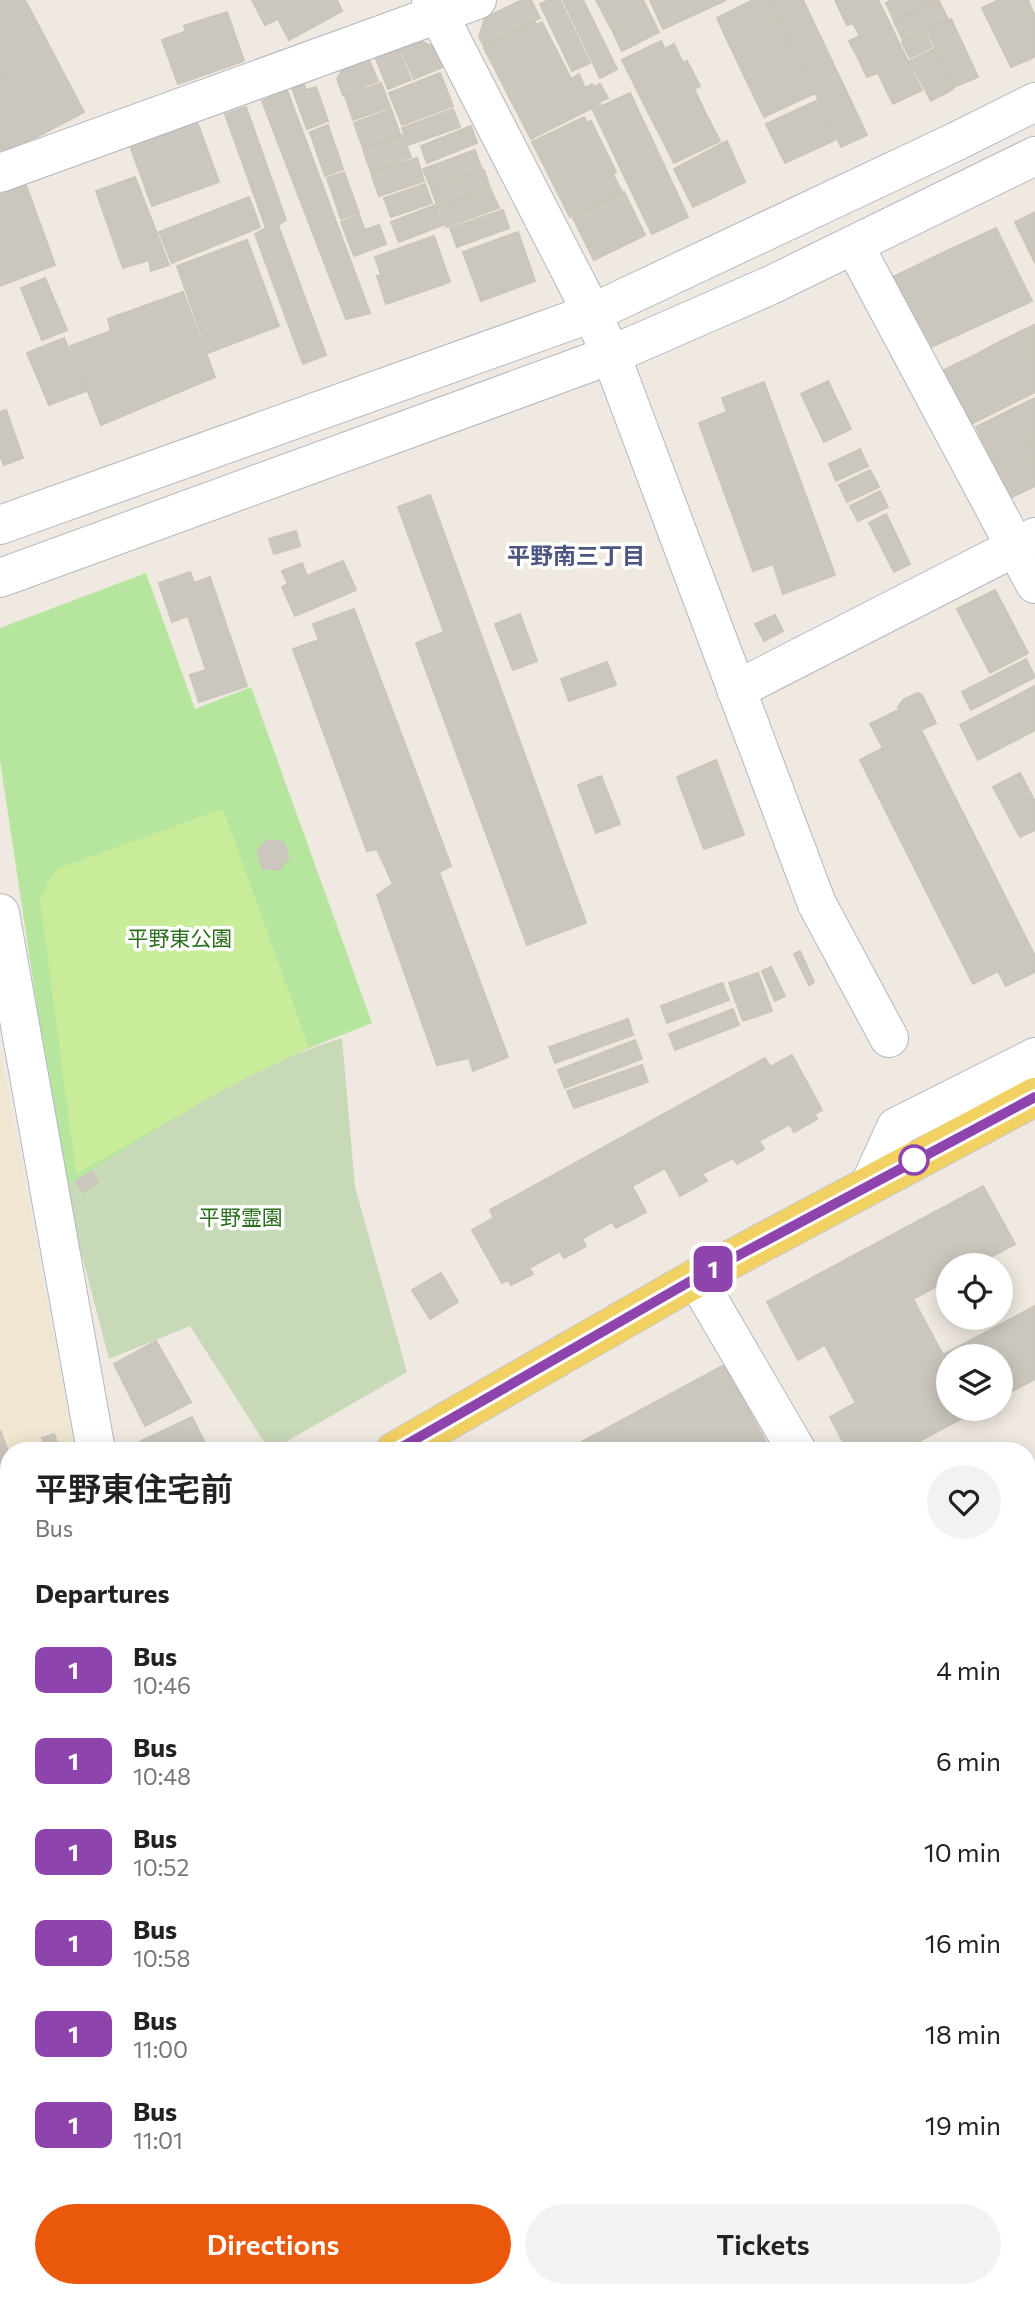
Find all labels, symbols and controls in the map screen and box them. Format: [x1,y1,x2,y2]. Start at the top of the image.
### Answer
district label: 平野南三丁目 [507,541,645,569]
park label: 平野東公園 [128,925,233,950]
unlabelled marker [899,1145,929,1175]
park label: 平野霊園 [199,1204,283,1229]
line badge: 1 [690,1246,736,1292]
map controls [936,1253,1013,1421]
button: locate [936,1253,1013,1330]
text: 1 [708,1254,718,1283]
button: layers [936,1344,1013,1421]
button: heart [927,1465,1001,1539]
text: 平野東住宅前 [35,1467,233,1508]
text: Bus [35,1514,73,1542]
text: Departures [35,1577,170,1608]
text: Bus [133,1640,177,1671]
text: 4 min [936,1654,1001,1685]
text: 1 [68,1655,79,1684]
text: 10:46 [133,1671,191,1699]
text: Bus [133,1731,177,1762]
text: 6 min [936,1745,1001,1776]
text: 1 [68,1746,79,1775]
text: 10:48 [133,1762,191,1790]
text: Bus [133,1822,177,1853]
text: 10 min [924,1836,1001,1867]
text: 1 [68,1837,79,1866]
text: 10:52 [133,1853,189,1881]
text: Bus [133,1913,177,1944]
text: 16 min [925,1927,1001,1958]
text: 1 [68,1928,79,1957]
text: 10:58 [133,1944,190,1972]
text: Bus [133,2004,177,2035]
text: 18 min [925,2018,1001,2049]
text: 1 [68,2019,79,2048]
text: 11:00 [133,2035,188,2063]
text: Bus [133,2095,177,2126]
text: 19 min [925,2109,1001,2140]
text: 1 [68,2110,79,2139]
text: 11:01 [133,2126,183,2154]
button: Directions [35,2204,511,2284]
button: Tickets [525,2204,1001,2284]

